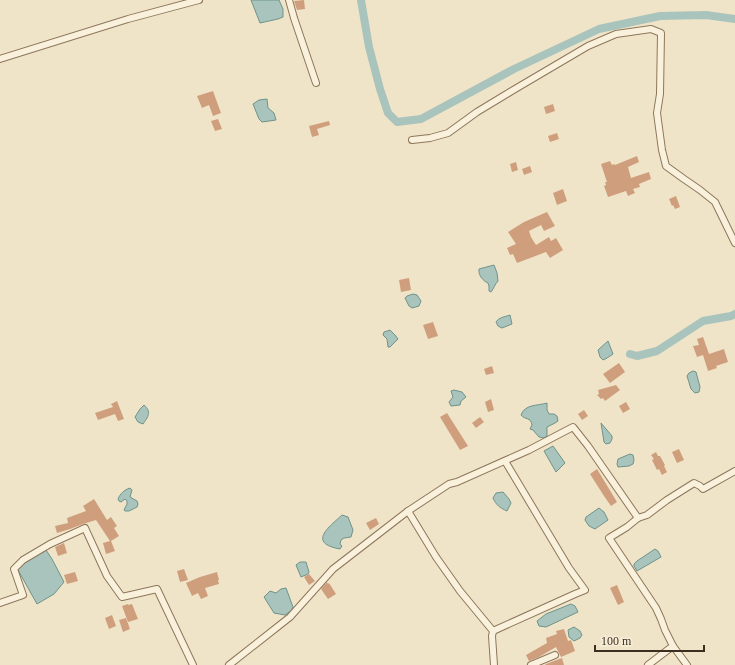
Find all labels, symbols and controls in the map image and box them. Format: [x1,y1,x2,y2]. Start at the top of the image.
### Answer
scale bar [595,627,704,653]
text: 100 m [601,634,632,648]

